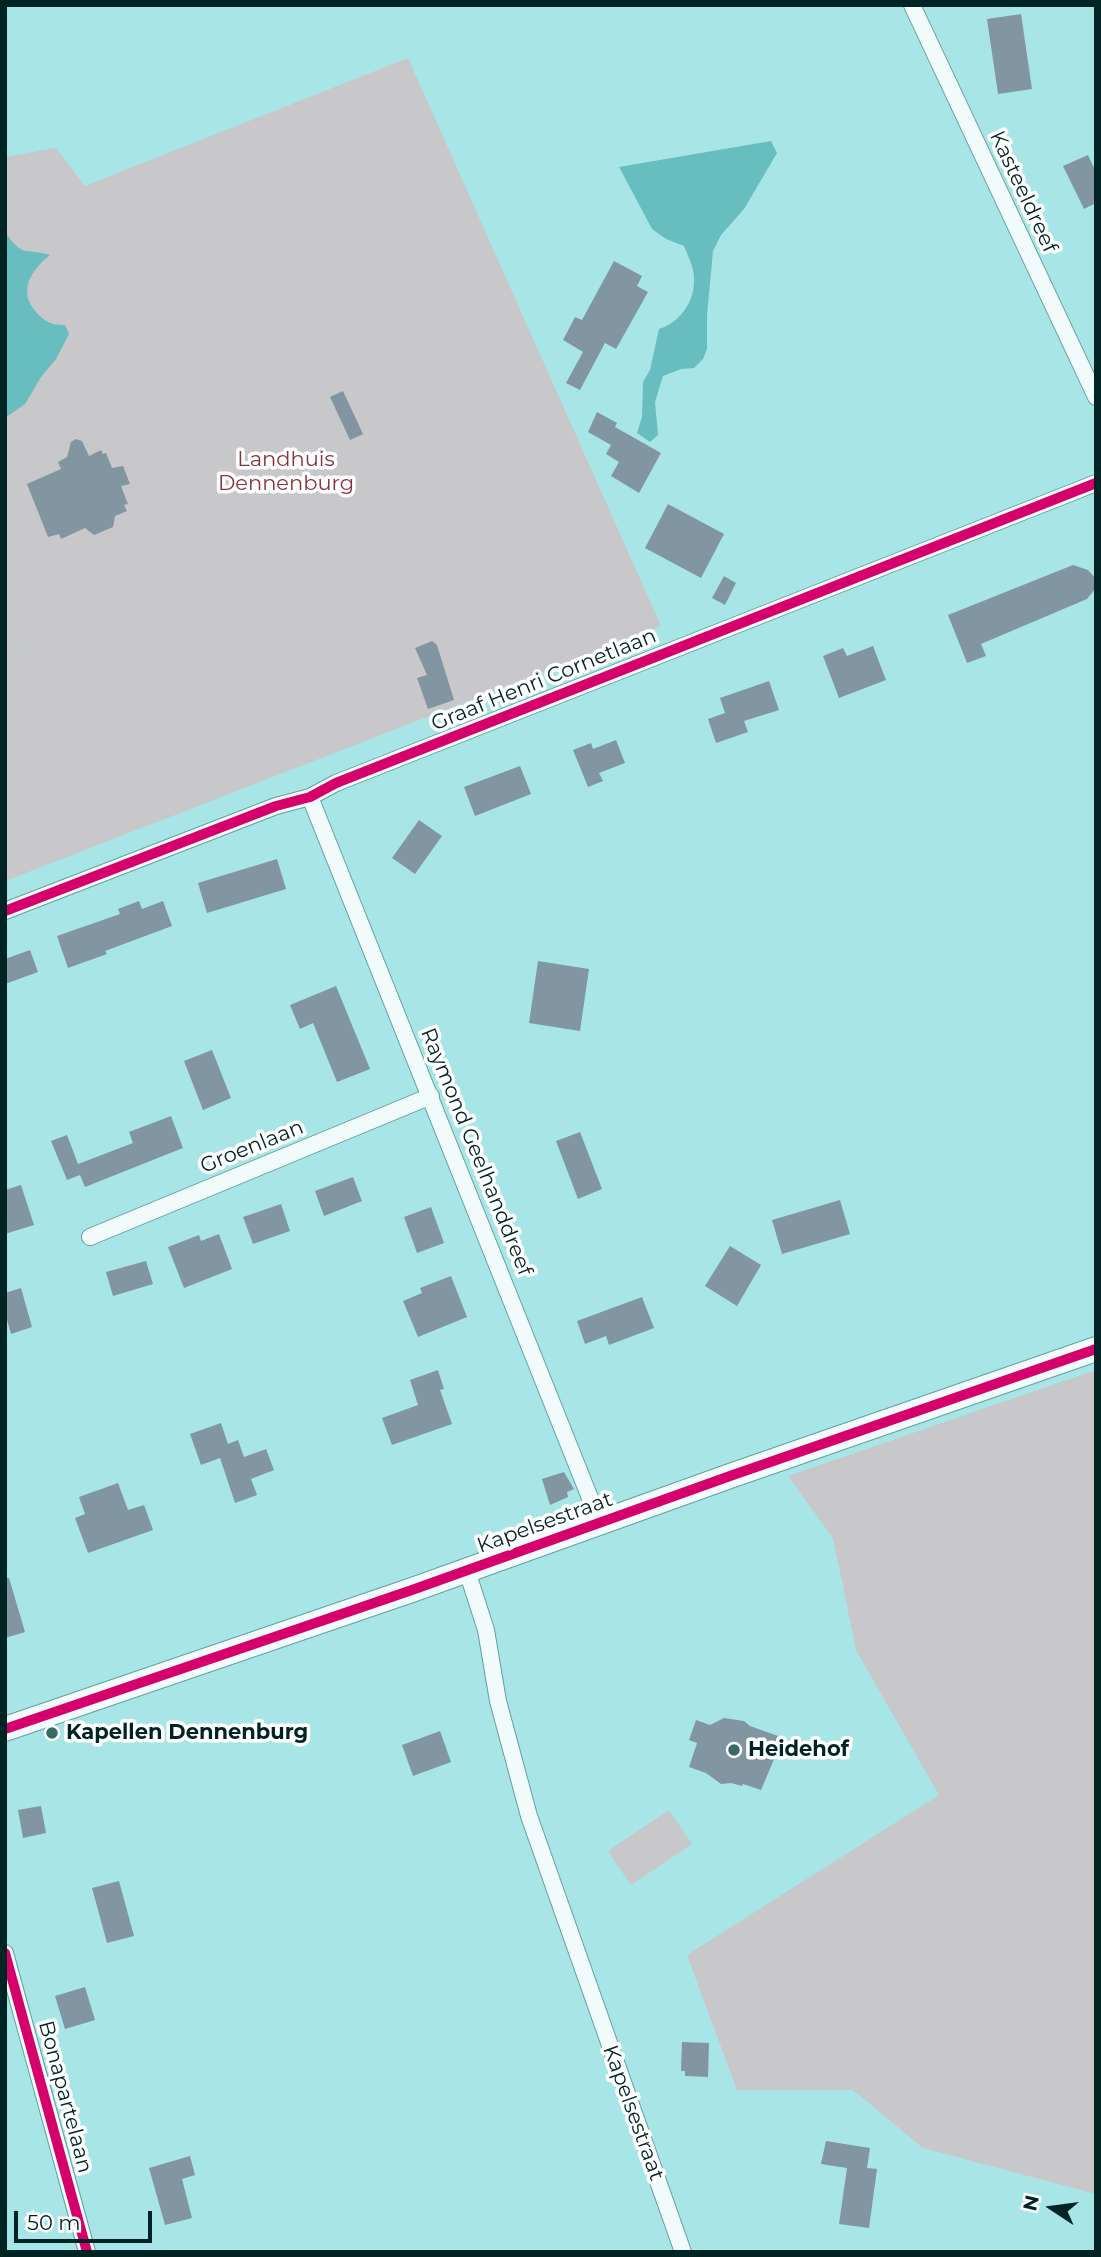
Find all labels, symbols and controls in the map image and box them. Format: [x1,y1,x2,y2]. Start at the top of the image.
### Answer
street label: Kasteeldreef [984,127,1062,257]
park label: Landhuis Dennenburg [218,447,354,497]
street label: Graaf Henri Cornetlaan [428,623,660,737]
street label: Raymond Geelhanddreef [415,1024,537,1280]
street label: Groenlaan [197,1115,307,1179]
street label: Kapelsestraat [474,1487,616,1559]
place label: Kapellen Dennenburg [66,1720,308,1746]
marker: Kapellen Dennenburg [44,1725,60,1741]
place label: Heidehof [748,1737,849,1763]
marker: Heidehof [726,1742,742,1758]
street label: Bonapartelaan [33,2018,97,2176]
street label: Kapelsestraat [597,2042,669,2184]
north arrow [1017,2173,1087,2243]
text: N [1018,2193,1044,2213]
scale bar [18,2198,156,2242]
text: 50 m [27,2210,81,2235]

